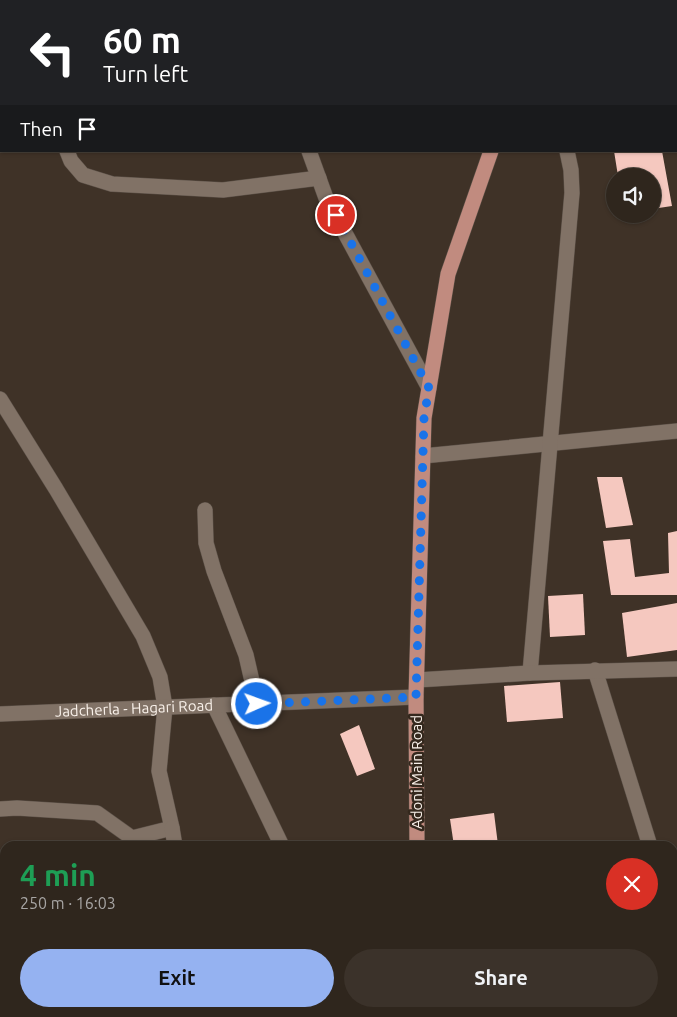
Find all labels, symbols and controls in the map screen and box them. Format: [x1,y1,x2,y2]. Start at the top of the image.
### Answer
icon: left [20,20,85,85]
text: 60 m [103,20,181,60]
text: Turn left [103,61,188,86]
icon: arrive [73,115,101,143]
text: Then [20,118,63,140]
map controls [606,168,661,223]
button: sound [606,168,661,223]
pin [315,194,357,236]
icon: arrive [322,201,350,229]
position arrow [230,677,282,729]
street label: Jadcherla - Hagari Road [54,696,213,720]
street label: Adoni Main Road [408,715,425,829]
text: 4 min [20,858,96,892]
button: close [606,858,658,910]
text: 250 m · 16:03 [20,894,116,912]
button: Exit [20,949,334,1007]
button: Share [344,949,658,1007]

